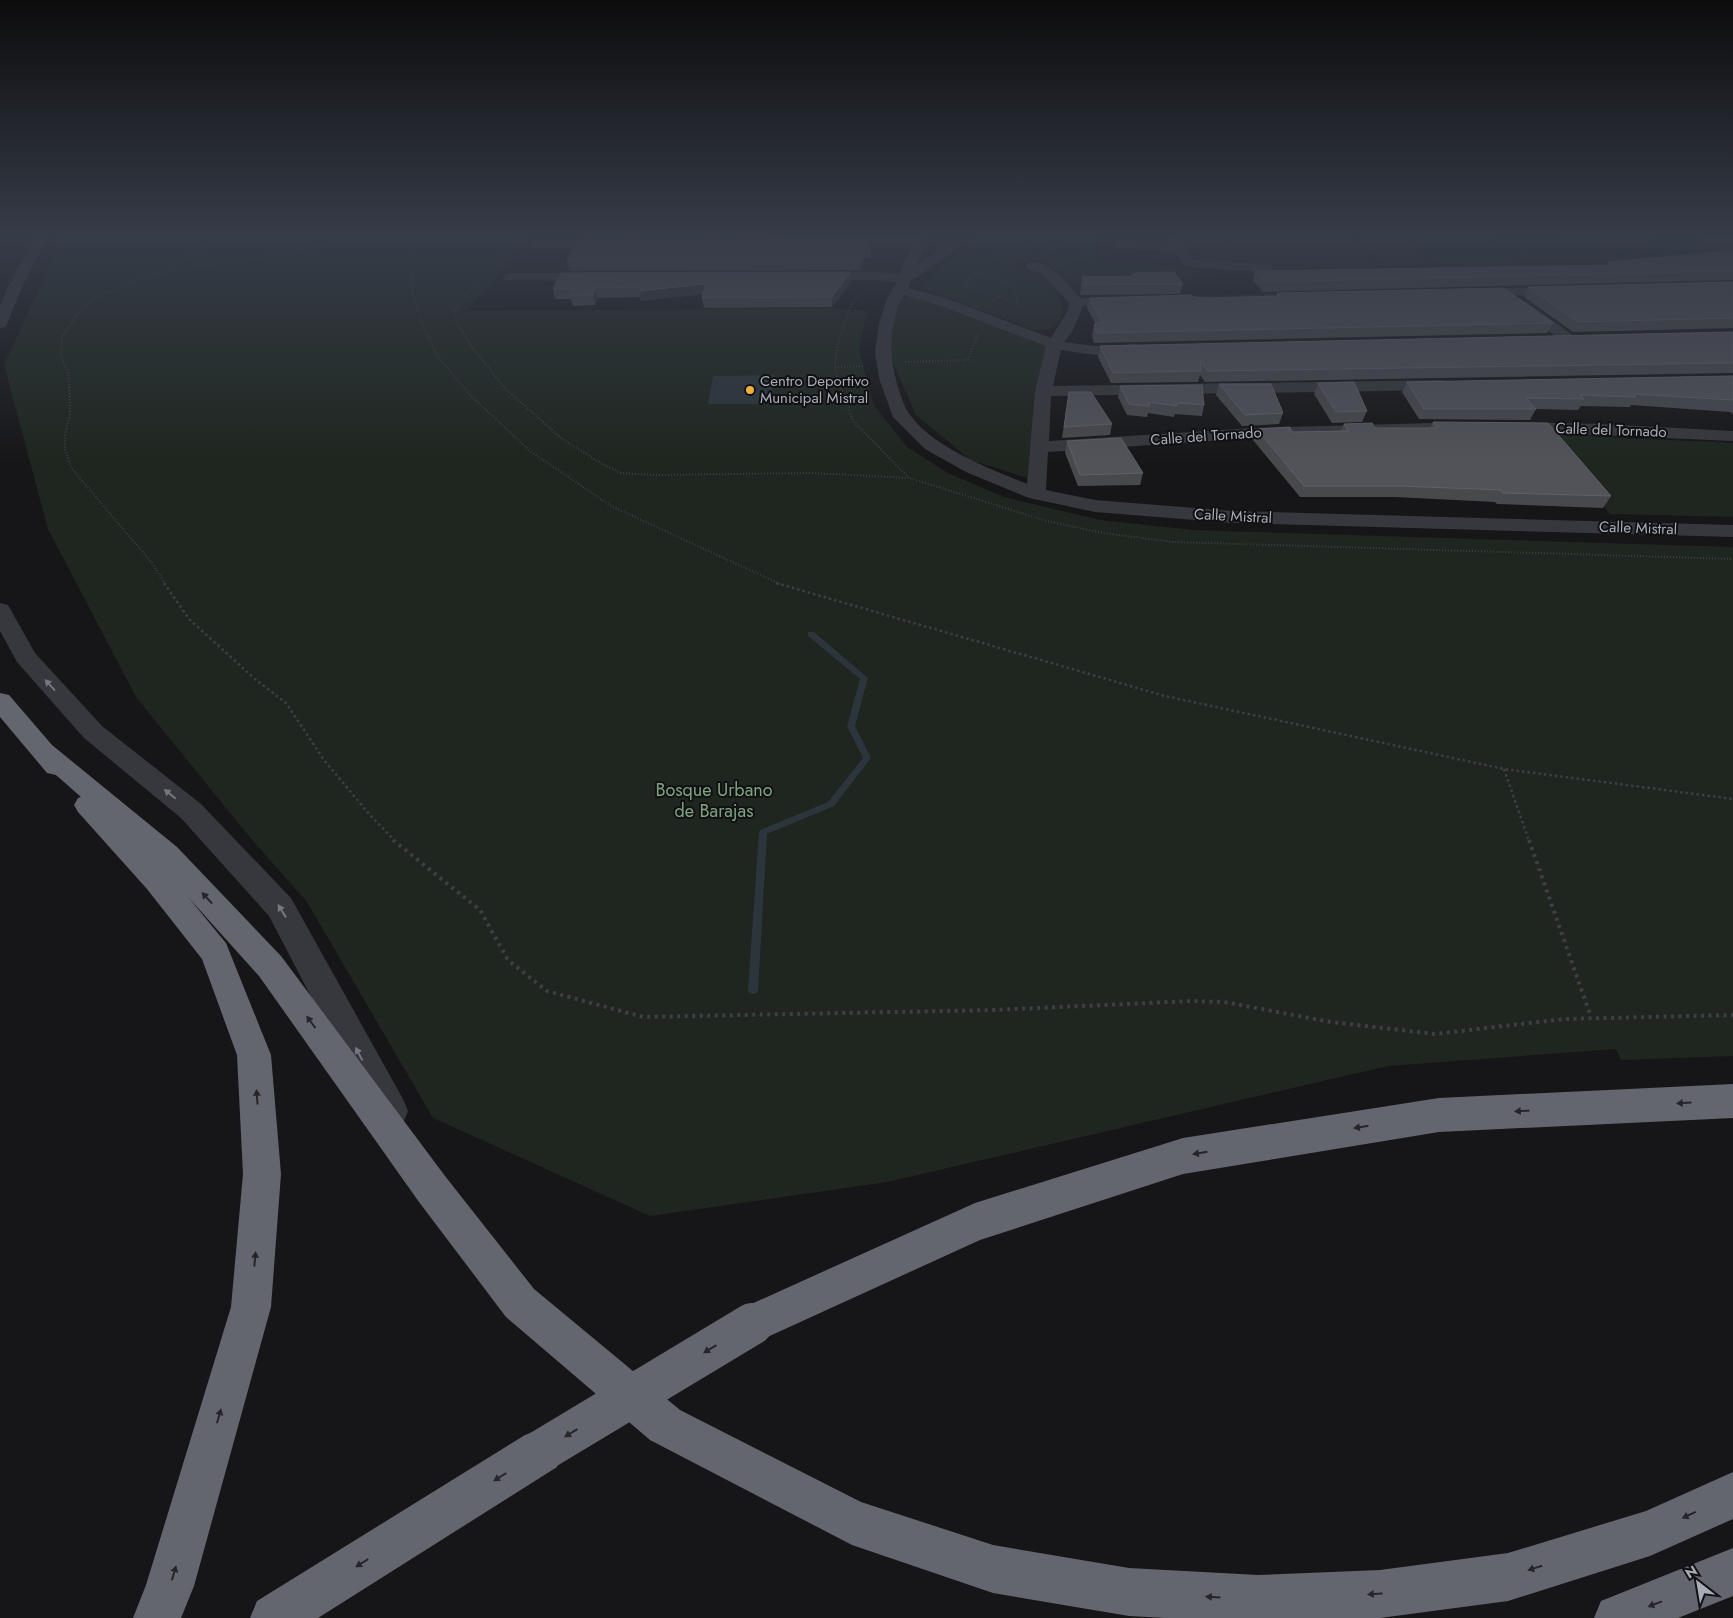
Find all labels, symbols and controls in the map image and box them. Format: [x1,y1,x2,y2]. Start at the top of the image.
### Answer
place label: Centro Deportivo Municipal Mistral [760,370,869,409]
marker: Centro Deportivo Municipal Mistral [744,384,756,396]
street label: Calle del Tornado [1555,417,1667,443]
street label: Calle del Tornado [1150,421,1262,451]
street label: Calle Mistral [1193,503,1273,529]
street label: Calle Mistral [1599,516,1677,540]
one-way arrow [44,679,56,691]
park label: Bosque Urbano de Barajas [655,777,773,824]
one-way arrow [163,789,176,800]
one-way arrow [201,892,213,904]
one-way arrow [277,905,286,918]
one-way arrow [306,1015,316,1029]
one-way arrow [355,1047,363,1061]
one-way arrow [253,1088,261,1104]
one-way arrow [1676,1099,1692,1107]
one-way arrow [1514,1107,1530,1115]
one-way arrow [1352,1124,1368,1132]
one-way arrow [1192,1150,1208,1158]
one-way arrow [251,1250,259,1266]
one-way arrow [704,1344,717,1353]
one-way arrow [216,1409,224,1424]
one-way arrow [565,1428,578,1437]
one-way arrow [493,1472,507,1481]
one-way arrow [1682,1512,1696,1520]
one-way arrow [356,1558,369,1567]
north arrow [1673,1558,1723,1608]
text: N [1681,1560,1701,1583]
one-way arrow [171,1565,179,1580]
one-way arrow [1528,1565,1543,1573]
one-way arrow [1367,1590,1383,1598]
one-way arrow [1205,1592,1221,1600]
one-way arrow [1648,1601,1663,1608]

